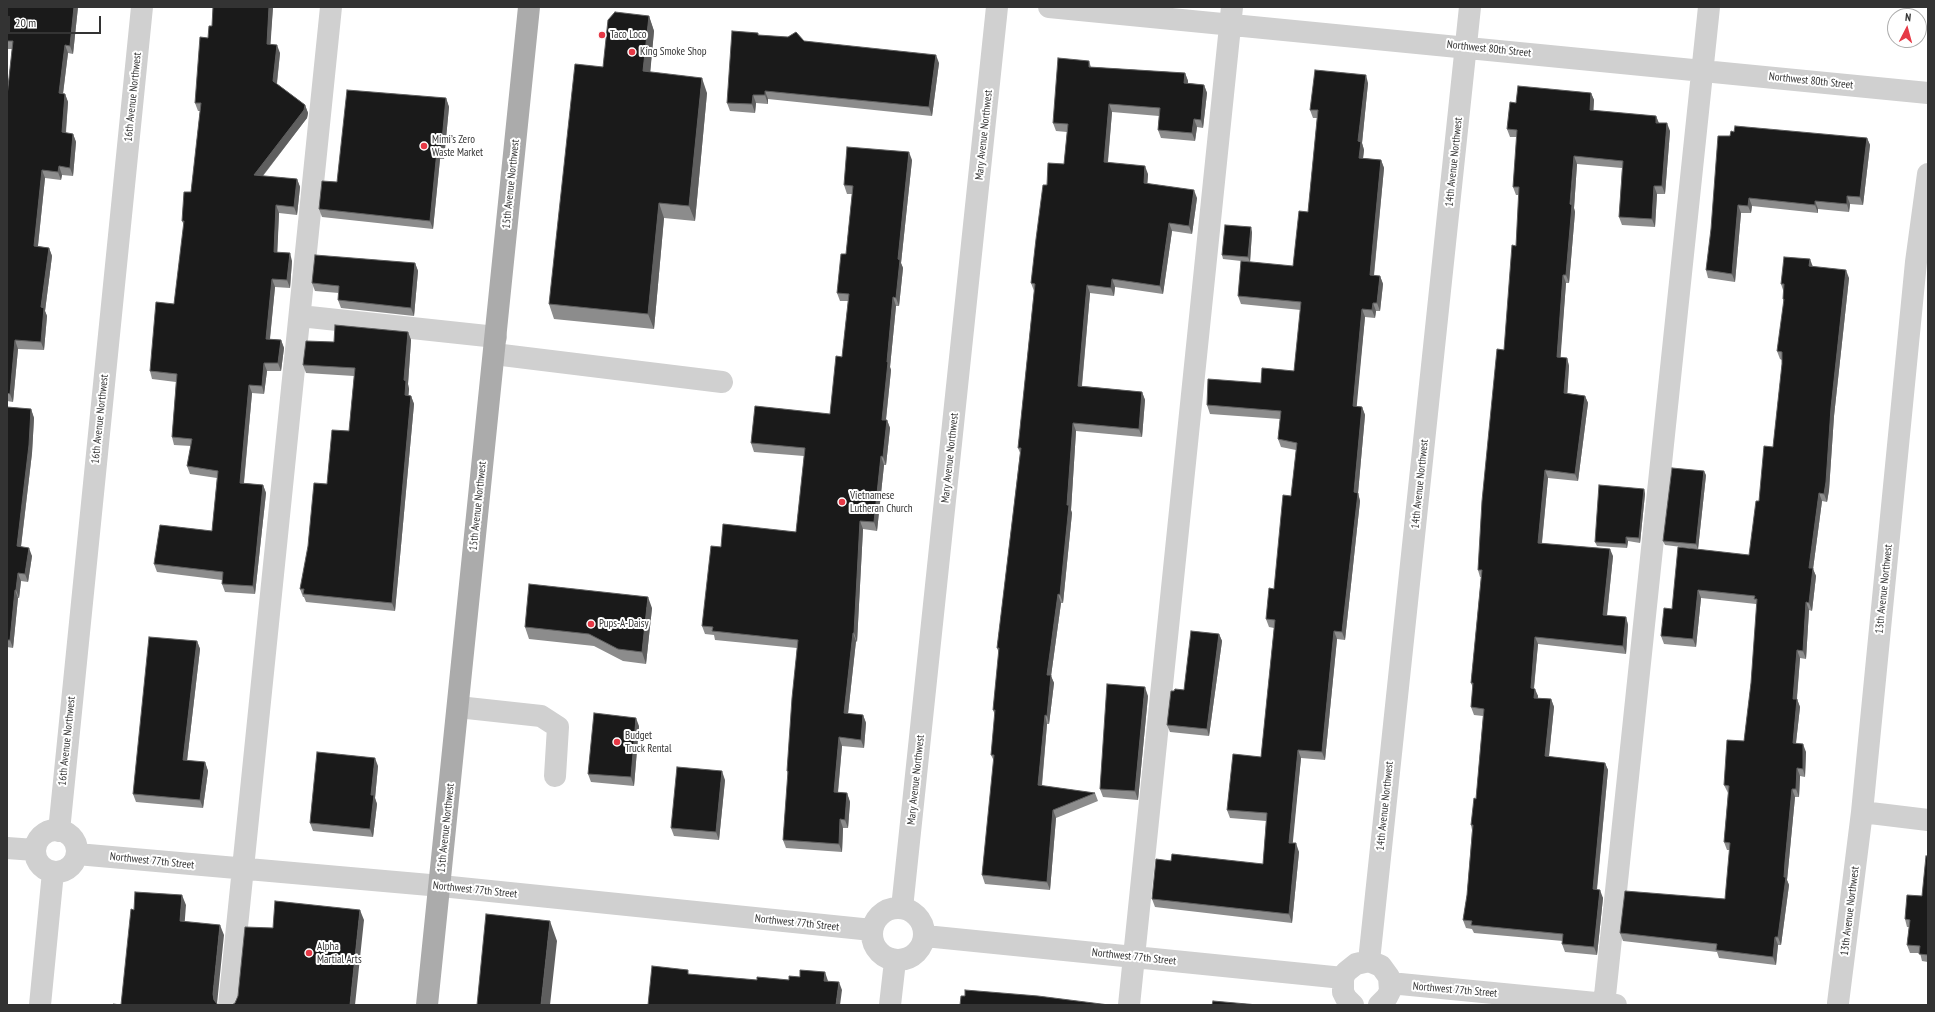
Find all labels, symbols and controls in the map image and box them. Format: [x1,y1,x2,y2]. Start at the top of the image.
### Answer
scale bar [10,8,103,34]
north arrow [1887,8,1927,48]
text: N [1904,10,1912,24]
text: 20 m [15,15,36,30]
place label: Taco Loco [610,28,647,42]
marker: Taco Loco [597,30,607,40]
street label: Northwest 80th Street [1446,38,1532,60]
place label: King Smoke Shop [640,45,706,59]
marker: King Smoke Shop [627,47,637,57]
street label: 16th Avenue Northwest [122,52,144,142]
street label: Northwest 80th Street [1768,70,1854,92]
street label: Mary Avenue Northwest [973,89,995,181]
street label: 14th Avenue Northwest [1443,117,1465,207]
place label: Mimi’s Zero Waste Market [432,133,483,159]
street label: 15th Avenue Northwest [500,139,522,229]
marker: Mimi’s Zero Waste Market [419,141,429,151]
street label: 16th Avenue Northwest [89,374,111,464]
street label: Mary Avenue Northwest [939,412,961,504]
street label: 14th Avenue Northwest [1409,439,1431,529]
street label: 15th Avenue Northwest [467,461,489,551]
place label: Vietnamese Lutheran Church [850,489,913,515]
marker: Vietnamese Lutheran Church [837,497,847,507]
street label: 13th Avenue Northwest [1873,544,1895,634]
place label: Pups-A-Daisy [599,617,649,631]
marker: Pups-A-Daisy [586,619,596,629]
street label: 16th Avenue Northwest [56,696,78,786]
place label: Budget Truck Rental [625,729,671,755]
street label: Mary Avenue Northwest [905,734,927,826]
marker: Budget Truck Rental [612,737,622,747]
street label: 14th Avenue Northwest [1374,761,1396,851]
street label: 15th Avenue Northwest [435,783,457,873]
street label: Northwest 77th Street [109,850,195,872]
street label: 13th Avenue Northwest [1838,866,1862,956]
street label: Northwest 77th Street [432,879,518,901]
street label: Northwest 77th Street [754,912,840,934]
place label: Alpha Martial Arts [317,940,362,966]
street label: Northwest 77th Street [1091,946,1177,968]
marker: Alpha Martial Arts [304,948,314,958]
street label: Northwest 77th Street [1412,980,1498,1000]

